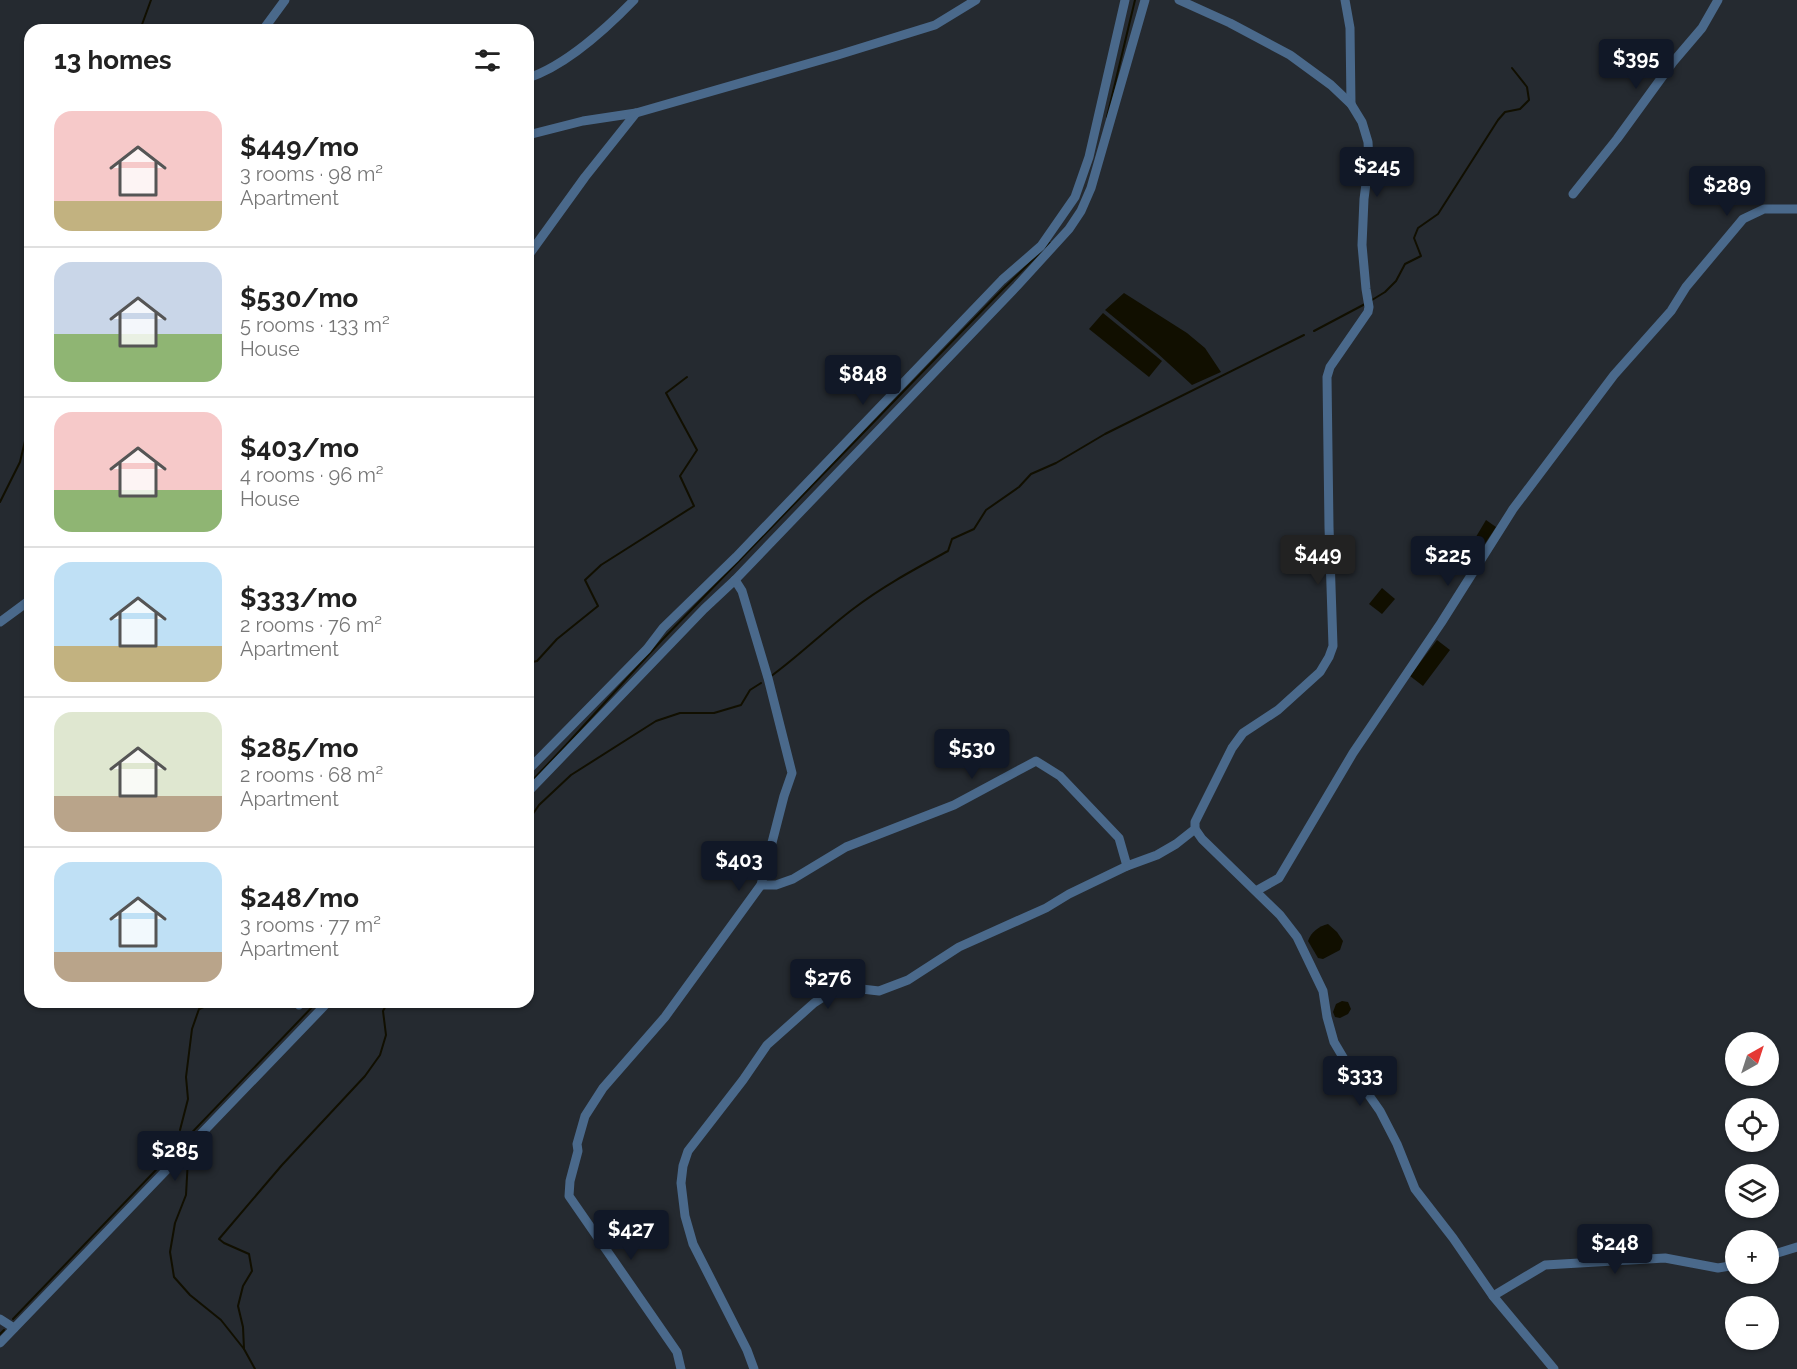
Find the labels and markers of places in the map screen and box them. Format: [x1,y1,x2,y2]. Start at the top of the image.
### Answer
pin: $395 [1600,39,1672,90]
pin: $245 [1341,147,1413,198]
pin: $289 [1691,166,1763,217]
pin: $848 [827,355,899,406]
pin: $449 [1282,535,1354,586]
pin: $225 [1412,536,1484,587]
pin: $530 [936,729,1008,780]
pin: $403 [703,841,775,892]
pin: $276 [792,959,864,1010]
pin: $333 [1324,1056,1396,1107]
pin: $285 [139,1131,211,1182]
pin: $427 [595,1210,667,1261]
pin: $248 [1579,1224,1651,1275]

